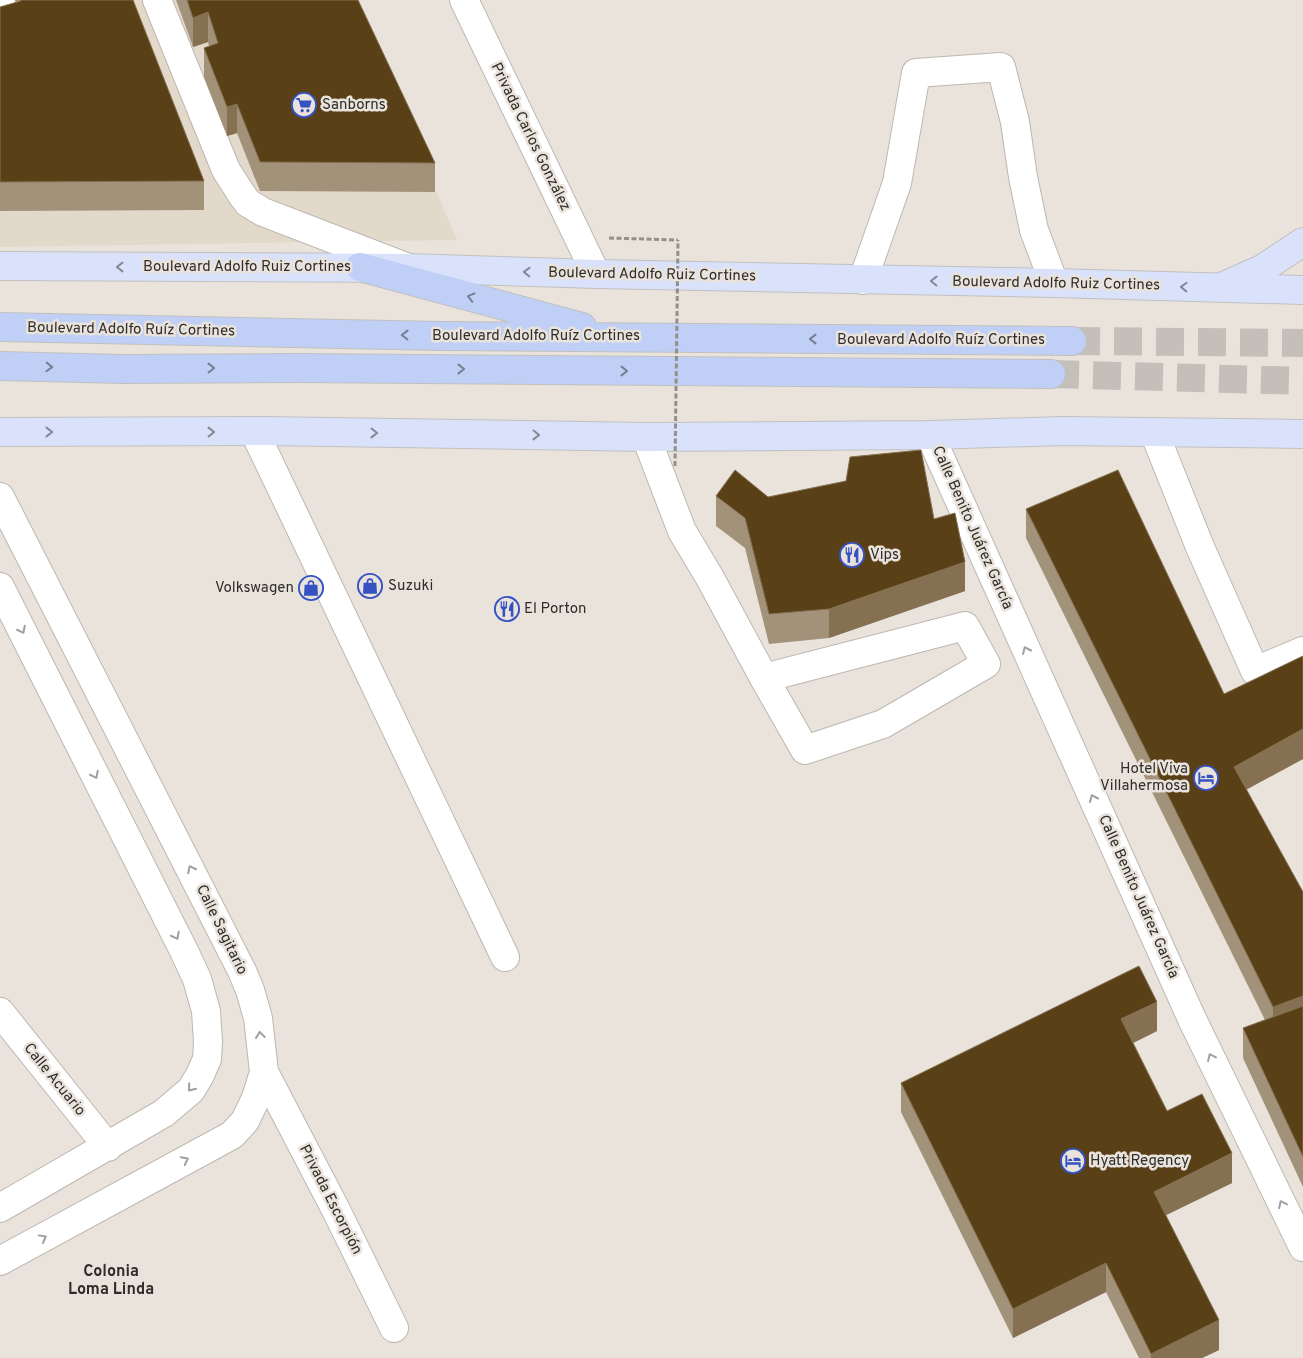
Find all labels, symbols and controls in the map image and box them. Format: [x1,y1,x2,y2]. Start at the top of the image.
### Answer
street label: Privada Carlos González [486,60,574,214]
supermarket icon: Sanborns [291,92,317,118]
place label: Sanborns [322,96,386,115]
street label: Boulevard Adolfo Ruiz Cortines [143,258,351,277]
one-way arrow [115,262,123,272]
street label: Boulevard Adolfo Ruiz Cortines [548,264,756,286]
one-way arrow [523,267,530,277]
street label: Boulevard Adolfo Ruiz Cortines [952,273,1160,295]
one-way arrow [930,276,938,286]
one-way arrow [1180,281,1188,292]
one-way arrow [466,292,475,303]
street label: Boulevard Adolfo Ruíz Cortines [27,319,235,341]
street label: Boulevard Adolfo Ruíz Cortines [432,327,640,346]
one-way arrow [401,330,409,340]
street label: Boulevard Adolfo Ruíz Cortines [837,331,1045,350]
one-way arrow [809,334,816,344]
one-way arrow [45,362,53,373]
one-way arrow [208,363,215,373]
one-way arrow [458,364,465,374]
one-way arrow [620,366,628,376]
one-way arrow [45,427,53,437]
one-way arrow [208,427,215,437]
one-way arrow [370,428,378,438]
one-way arrow [532,430,540,440]
street label: Calle Benito Juárez García [927,443,1017,613]
restaurant icon: Vips [839,542,865,568]
place label: Vips [870,546,899,565]
shop icon: Suzuki [357,573,383,599]
shop icon: Volkswagen [298,575,324,601]
place label: Suzuki [388,577,433,596]
place label: Volkswagen [215,579,294,598]
restaurant icon: El Porton [494,596,520,622]
place label: El Porton [524,600,587,619]
one-way arrow [16,625,26,634]
one-way arrow [1021,646,1032,655]
place label: Hotel Viva Villahermosa [1100,760,1188,796]
hotel icon: Hotel Viva Villahermosa [1193,765,1219,791]
one-way arrow [89,770,99,779]
one-way arrow [1088,794,1099,803]
street label: Calle Benito Juárez García [1093,812,1183,982]
one-way arrow [187,866,197,875]
street label: Calle Sagitario [191,882,251,978]
one-way arrow [170,931,180,940]
one-way arrow [255,1030,266,1038]
street label: Calle Acuario [19,1040,89,1120]
one-way arrow [1207,1054,1217,1063]
one-way arrow [187,1082,196,1091]
street label: Privada Escorpión [294,1142,366,1258]
hotel icon: Hyatt Regency [1060,1148,1086,1174]
place label: Hyatt Regency [1090,1152,1189,1171]
one-way arrow [180,1156,189,1166]
one-way arrow [1278,1200,1288,1209]
one-way arrow [37,1234,46,1244]
district label: Colonia Loma Linda [68,1262,154,1300]

